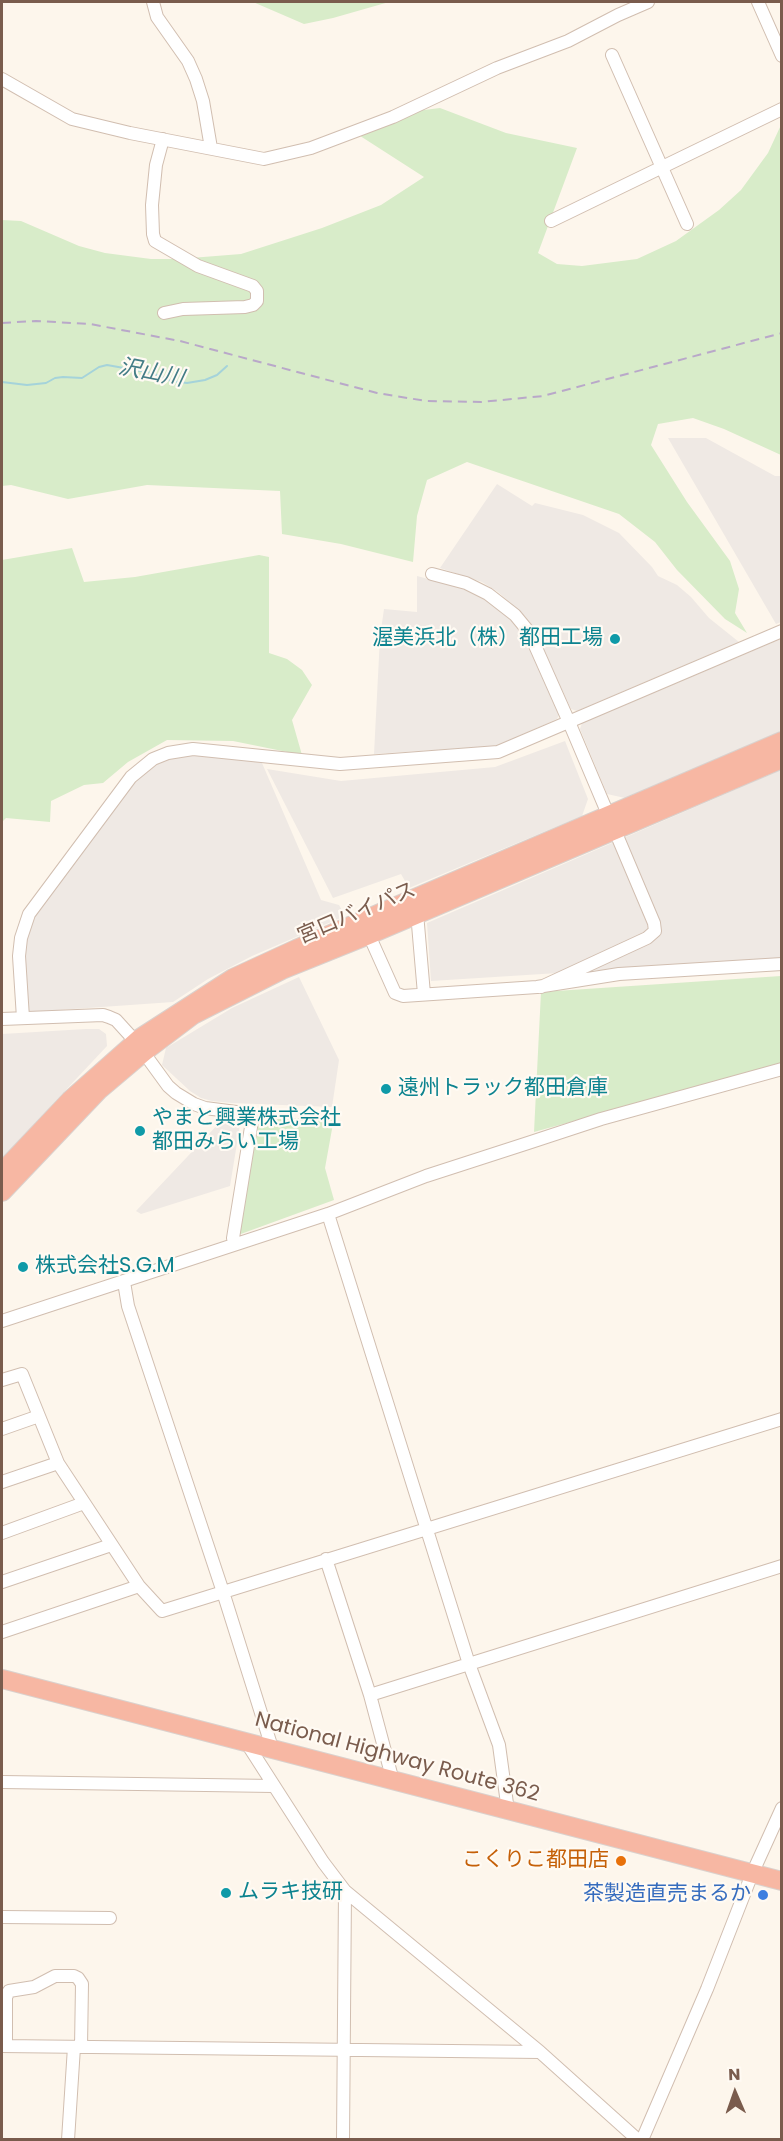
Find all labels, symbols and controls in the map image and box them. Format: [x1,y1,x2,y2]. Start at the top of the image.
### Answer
water label: 沢山川 [116,355,186,393]
place label: 渥美浜北（株）都田工場 [372,626,603,652]
marker: 渥美浜北（株）都田工場 [608,632,622,646]
street label: 宮口バイパス [294,878,420,950]
place label: 遠州トラック都田倉庫 [398,1076,608,1102]
marker: 遠州トラック都田倉庫 [379,1082,393,1096]
place label: やまと興業株式会社 都田みらい工場 [152,1106,341,1156]
marker: やまと興業株式会社 都田みらい工場 [133,1124,147,1138]
place label: 株式会社S.G.M [35,1254,175,1280]
marker: 株式会社S.G.M [16,1260,30,1274]
street label: National Highway Route 362 [252,1708,542,1808]
place label: こくりこ都田店 [462,1848,609,1874]
marker: こくりこ都田店 [614,1854,628,1868]
place label: ムラキ技研 [238,1880,343,1906]
place label: 茶製造直売まるか [583,1882,751,1908]
marker: ムラキ技研 [219,1886,233,1900]
marker: 茶製造直売まるか [756,1888,770,1902]
north arrow [705,2063,765,2123]
text: N [728,2063,741,2086]

